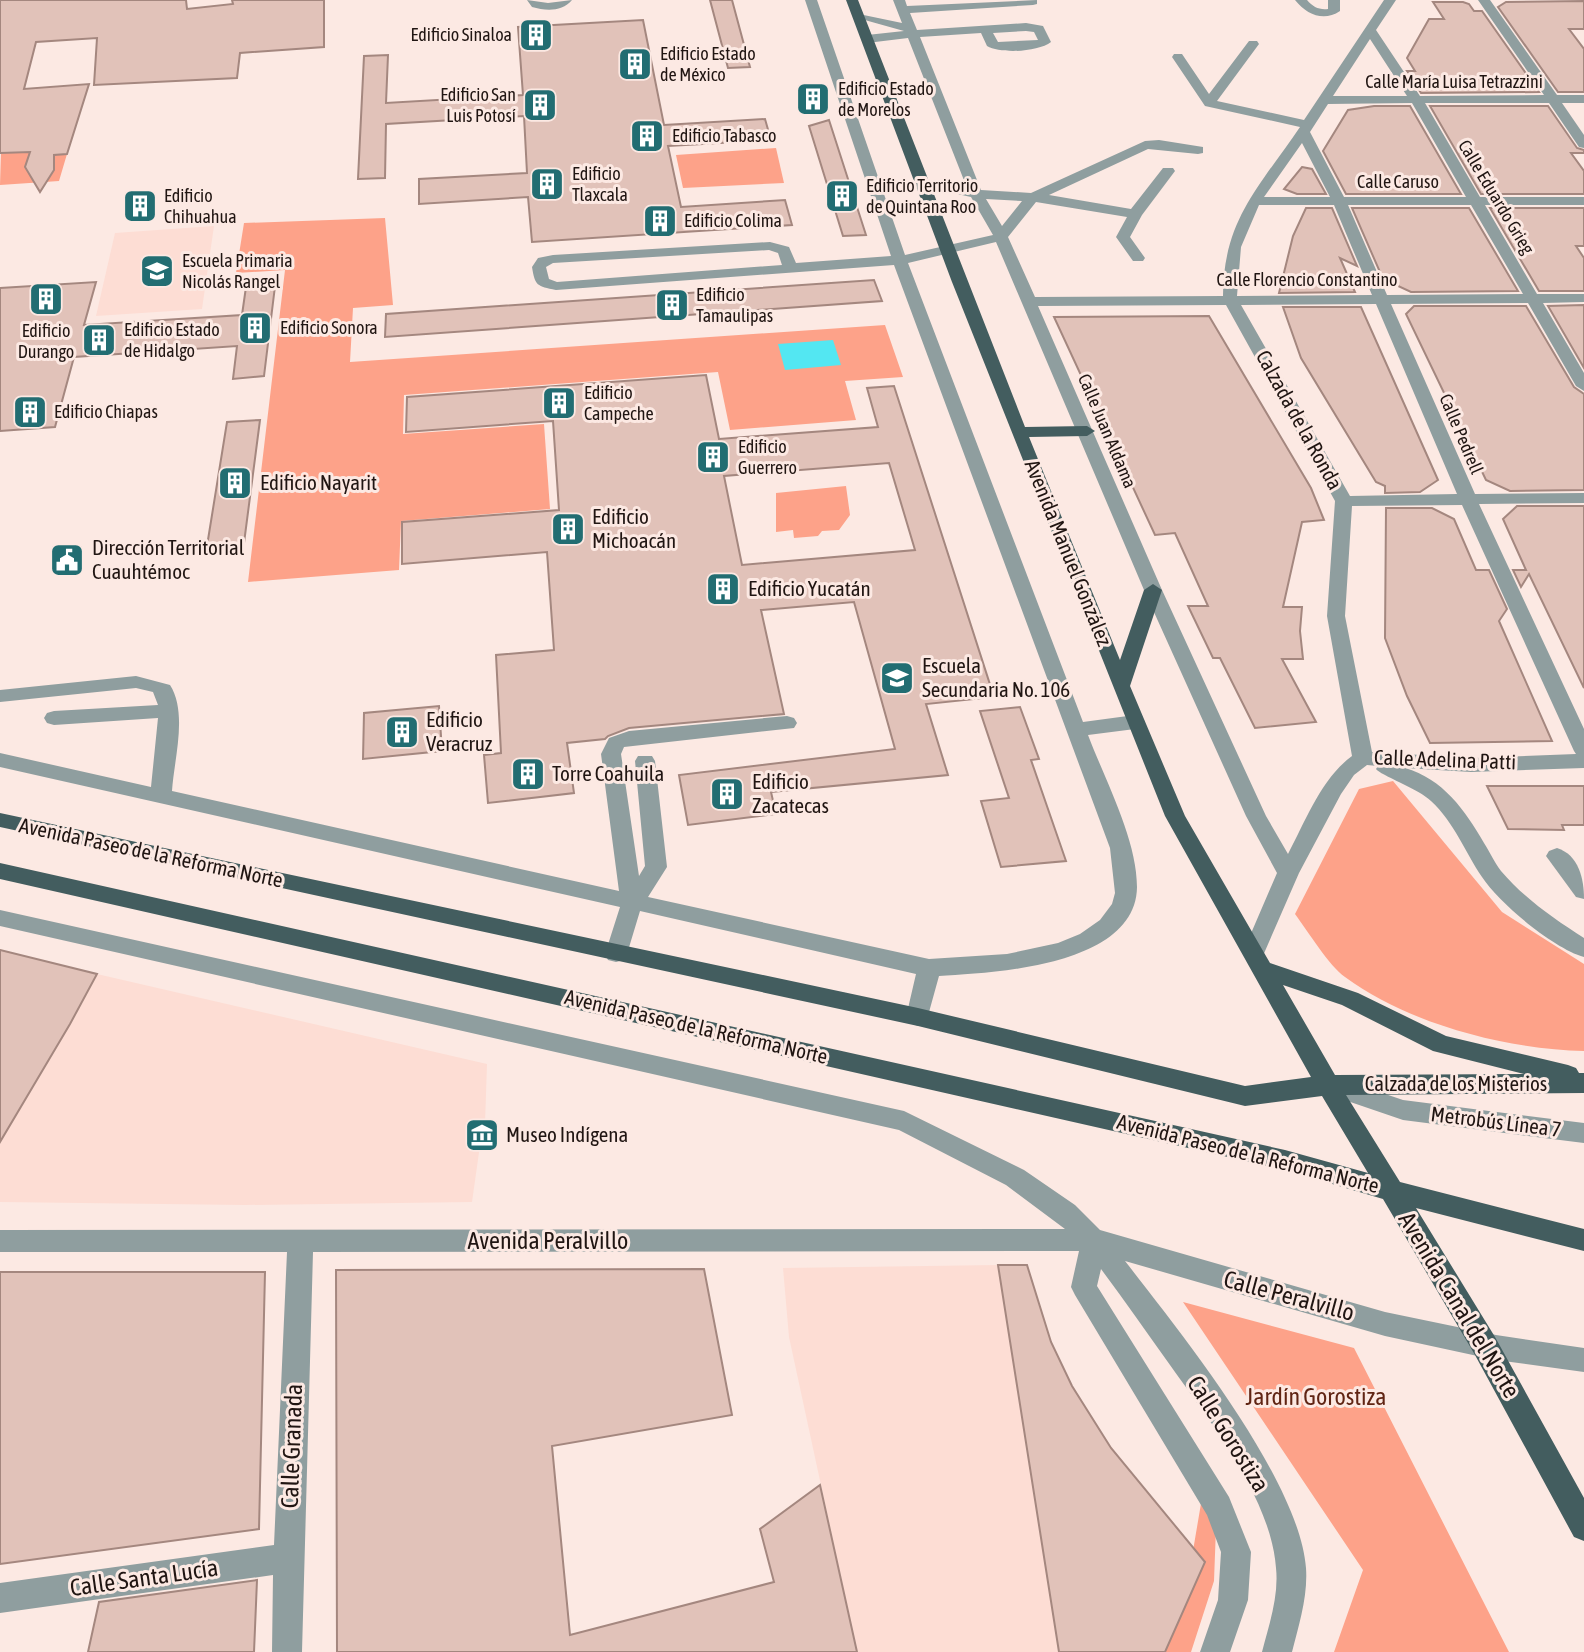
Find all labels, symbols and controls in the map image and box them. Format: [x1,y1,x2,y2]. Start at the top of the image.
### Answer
building icon: Edificio Sinaloa [517,16,555,54]
place label: Edificio Sinaloa [411,24,512,45]
place label: Edificio Estado de México [660,43,756,85]
building icon: Edificio Estado de México [616,45,654,83]
street label: Calle María Luisa Tetrazzini [1365,71,1543,92]
place label: Edificio Estado de Morelos [838,78,934,120]
building icon: Edificio Estado de Morelos [794,80,832,118]
place label: Edificio San Luis Potosí [440,84,516,126]
building icon: Edificio San Luis Potosí [521,86,559,124]
building icon: Edificio Tabasco [628,117,666,155]
place label: Edificio Tabasco [672,125,777,146]
street label: Calle Eduardo Grieg [1454,136,1539,258]
place label: Edificio Tlaxcala [572,163,628,205]
building icon: Edificio Tlaxcala [528,165,566,203]
street label: Calle Caruso [1357,171,1439,192]
place label: Edificio Territorio de Quintana Roo [866,175,978,217]
building icon: Edificio Territorio de Quintana Roo [823,177,861,215]
place label: Edificio Chihuahua [164,185,237,227]
building icon: Edificio Chihuahua [121,187,159,225]
building icon: Edificio Colima [641,202,679,240]
place label: Edificio Colima [684,210,782,231]
place label: Escuela Primaria Nicolás Rangel [182,250,293,292]
school or university icon: Escuela Primaria Nicolás Rangel [138,252,176,290]
street label: Calle Florencio Constantino [1216,269,1398,290]
building icon: Edificio Durango [27,280,65,318]
place label: Edificio Tamaulipas [696,284,773,326]
building icon: Edificio Tamaulipas [653,286,691,324]
building icon: Edificio Sonora [236,309,274,347]
place label: Edificio Sonora [280,317,378,338]
place label: Edificio Estado de Hidalgo [124,319,220,361]
place label: Edificio Durango [18,320,74,362]
building icon: Edificio Estado de Hidalgo [80,321,118,359]
street label: Calzada de la Ronda [1252,346,1348,493]
street label: Calle Juan Aldama [1074,370,1141,491]
place label: Edificio Campeche [584,382,654,424]
building icon: Edificio Campeche [540,384,578,422]
street label: Calle Pedrell [1435,391,1488,477]
building icon: Edificio Chiapas [11,393,49,431]
place label: Edificio Chiapas [54,401,158,422]
place label: Edificio Guerrero [738,436,797,478]
building icon: Edificio Guerrero [694,438,732,476]
street label: Avenida Manuel González [1021,456,1117,650]
building icon: Edificio Nayarit [216,464,254,502]
place label: Edificio Nayarit [260,470,377,494]
place label: Edificio Michoacán [592,504,676,552]
building icon: Edificio Michoacán [549,510,587,548]
place label: Dirección Territorial Cuauhtémoc [92,535,245,583]
public building icon: Dirección Territorial Cuauhtémoc [48,541,86,579]
building icon: Edificio Yucatán [704,570,742,608]
place label: Edificio Yucatán [748,576,871,600]
place label: Escuela Secundaria No. 106 [922,653,1070,701]
school or university icon: Escuela Secundaria No. 106 [878,659,916,697]
place label: Edificio Veracruz [426,707,493,755]
building icon: Edificio Veracruz [383,713,421,751]
street label: Calle Adelina Patti [1374,745,1516,773]
building icon: Torre Coahuila [509,755,547,793]
place label: Torre Coahuila [552,761,664,785]
place label: Edificio Zacatecas [752,769,829,817]
building icon: Edificio Zacatecas [708,775,746,813]
street label: Avenida Paseo de la Reforma Norte [17,812,285,892]
street label: Avenida Paseo de la Reforma Norte [562,984,830,1068]
street label: Calzada de los Misterios [1365,1071,1547,1095]
street label: Metrobús Línea 7 [1430,1101,1563,1141]
street label: Avenida Paseo de la Reforma Norte [1115,1109,1382,1197]
museum icon: Museo Indígena [463,1116,501,1154]
place label: Museo Indígena [506,1122,628,1146]
street label: Avenida Canal del Norte [1393,1207,1525,1402]
street label: Avenida Peralvillo [468,1227,628,1254]
street label: Calle Peralvillo [1221,1265,1357,1326]
street label: Calle Gorostiza [1182,1371,1275,1497]
street label: Calle Granada [276,1383,307,1509]
park label: Jardín Gorostiza [1246,1383,1386,1410]
street label: Calle Santa Lucía [68,1554,220,1601]

